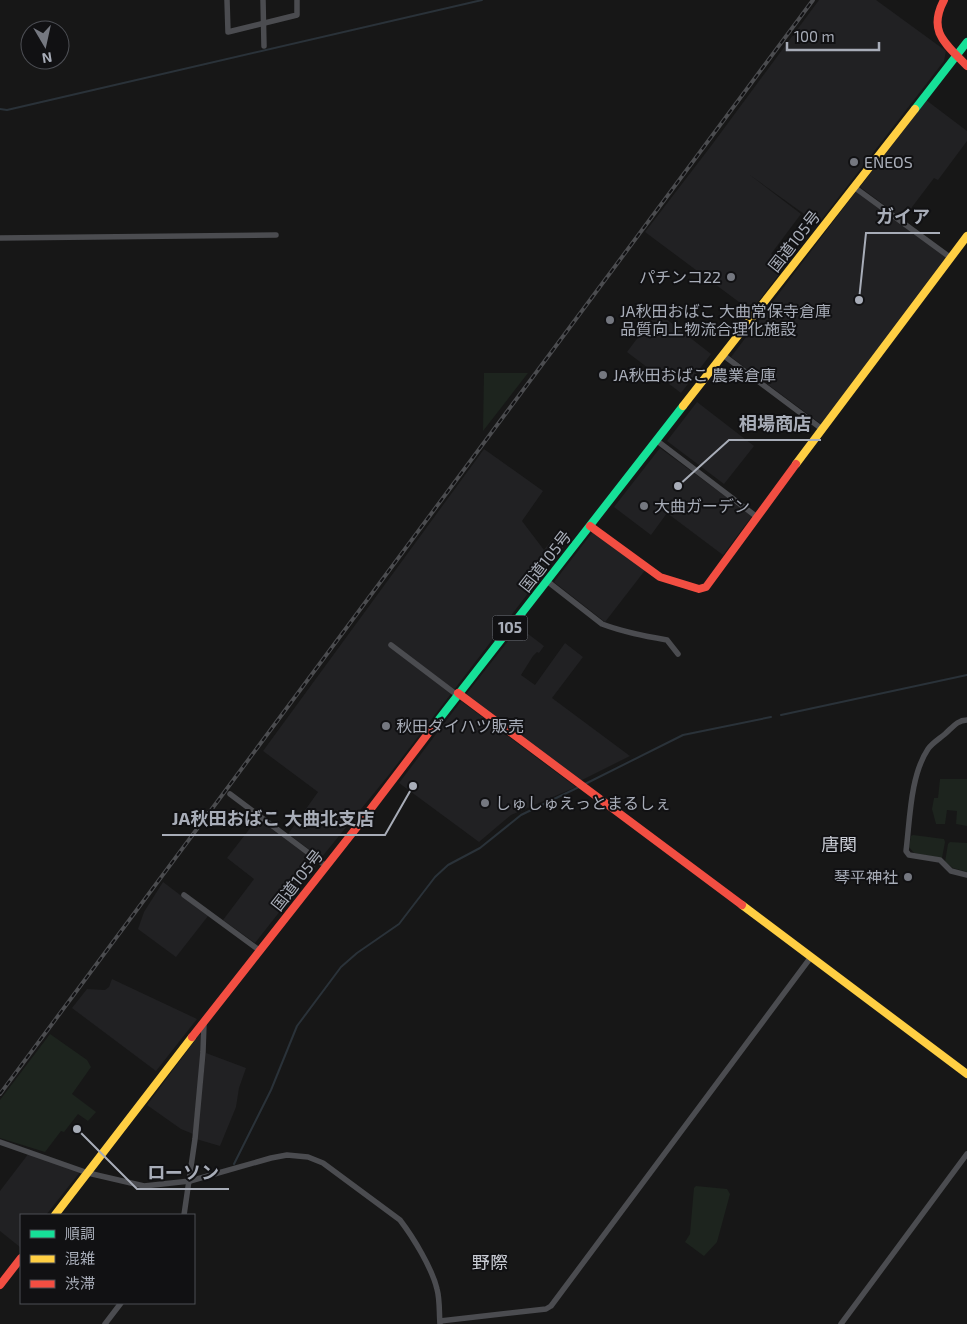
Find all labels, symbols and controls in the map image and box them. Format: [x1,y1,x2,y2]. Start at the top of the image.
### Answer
north arrow [20,20,70,70]
scale bar [787,20,880,52]
text: 100 m [794,27,835,45]
text: N [41,49,53,68]
place label: ENEOS [864,152,913,171]
marker: ENEOS [848,156,860,168]
callout: ガイア [866,200,940,233]
text: ガイア [876,205,930,227]
street label: 国道105号 [764,206,823,275]
place label: パチンコ22 [639,267,721,286]
marker: パチンコ22 [725,271,737,283]
place label: JA秋田おばこ 大曲常保寺倉庫 品質向上物流合理化施設 [620,301,831,338]
marker: JA秋田おばこ 大曲常保寺倉庫 品質向上物流合理化施設 [604,314,616,326]
place label: JA秋田おばこ 農業倉庫 [613,365,776,384]
marker: JA秋田おばこ 農業倉庫 [597,369,609,381]
callout: 相場商店 [729,407,821,440]
text: 相場商店 [739,412,811,434]
place label: 大曲ガーデン [654,496,750,515]
marker: 大曲ガーデン [638,500,650,512]
street label: 国道105号 [515,526,574,595]
road number: 105 [492,616,528,640]
place label: 秋田ダイハツ販売 [396,716,524,735]
marker: 秋田ダイハツ販売 [380,720,392,732]
place label: しゅしゅえっとまるしぇ [495,793,671,812]
marker: しゅしゅえっとまるしぇ [479,797,491,809]
callout: JA秋田おばこ 大曲北支店 [162,802,385,835]
text: JA秋田おばこ 大曲北支店 [172,807,374,829]
district label: 唐関 [821,833,857,855]
street label: 国道105号 [267,845,326,914]
place label: 琴平神社 [834,867,898,886]
marker: 琴平神社 [902,871,914,883]
callout: ローソン [137,1156,229,1189]
text: ローソン [147,1161,219,1183]
legend [20,1214,195,1304]
text: 順調 [65,1224,95,1242]
text: 混雑 [65,1249,95,1267]
district label: 野際 [472,1251,508,1273]
text: 渋滞 [65,1274,95,1292]

